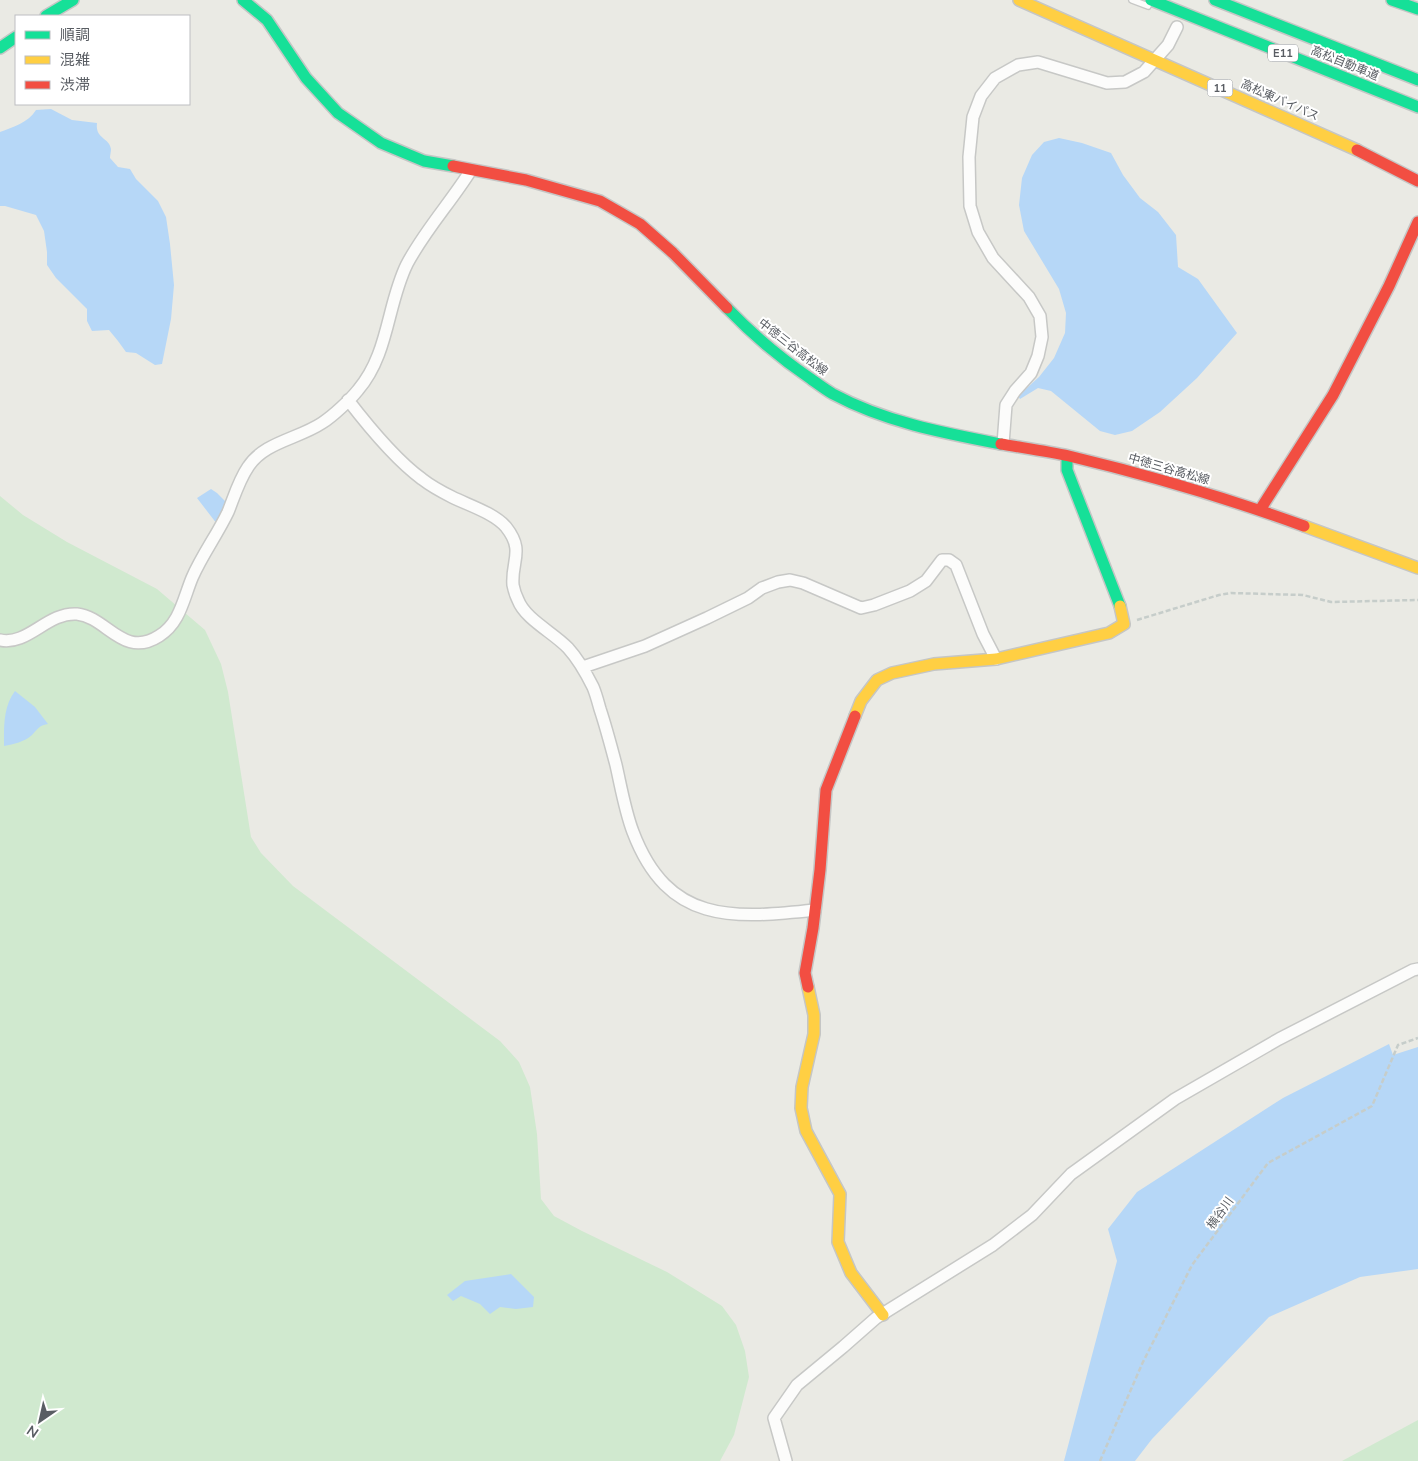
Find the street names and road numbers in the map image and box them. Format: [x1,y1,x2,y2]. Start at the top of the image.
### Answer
street label: 高松自動車道 [1309,42,1381,84]
road number: E11 [1268,44,1298,62]
street label: 高松東バイパス [1238,76,1322,124]
road number: 11 [1208,80,1232,96]
street label: 中徳三谷高松線 [755,315,831,379]
street label: 中徳三谷高松線 [1126,450,1212,488]
street label: 横谷川 [1203,1194,1237,1232]

